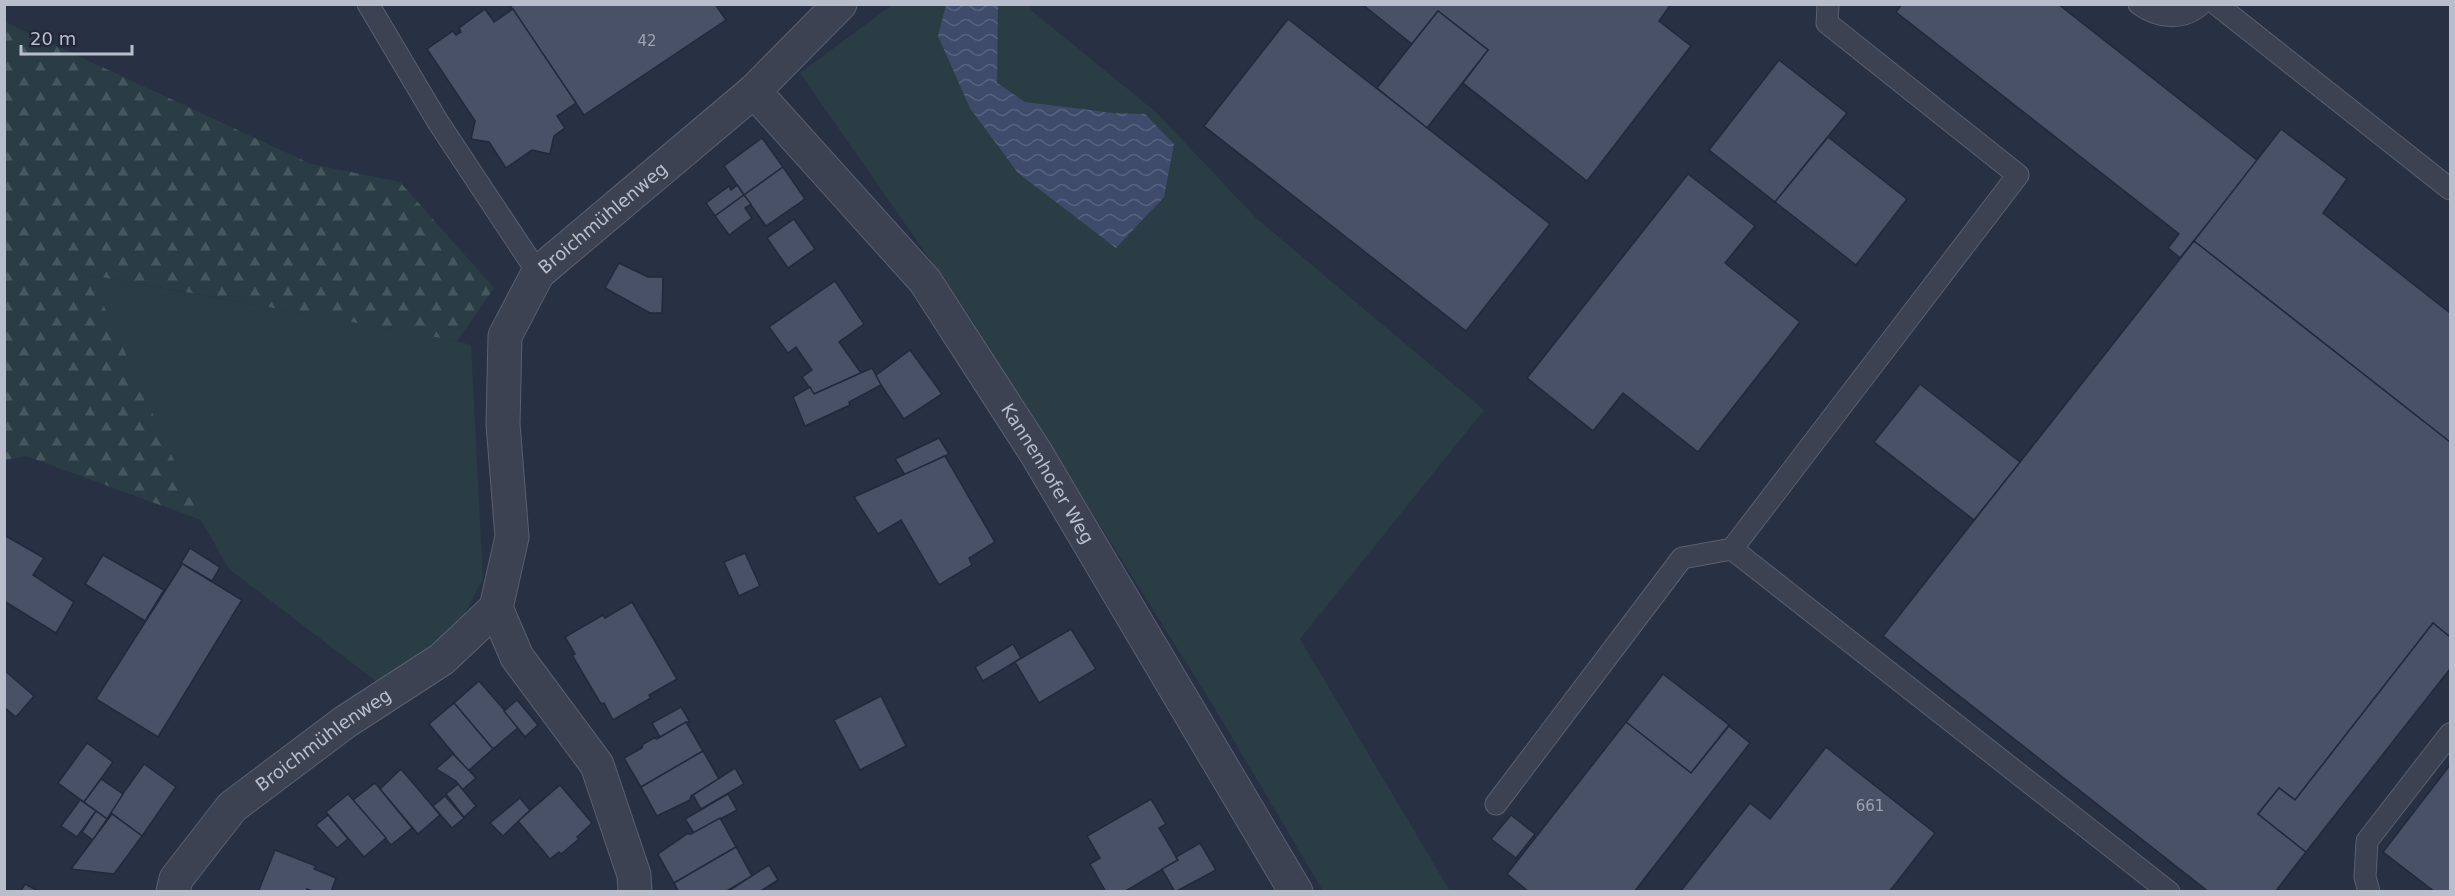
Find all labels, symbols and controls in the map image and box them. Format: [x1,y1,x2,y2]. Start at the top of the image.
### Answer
scale bar [21,18,132,56]
text: 20 m [30,28,76,49]
house number: 42 [637,32,657,50]
street label: Broichmühlenweg [534,158,671,278]
street label: Kannenhofer Weg [997,400,1098,547]
street label: Broichmühlenweg [251,684,395,795]
house number: 661 [1856,797,1884,815]

